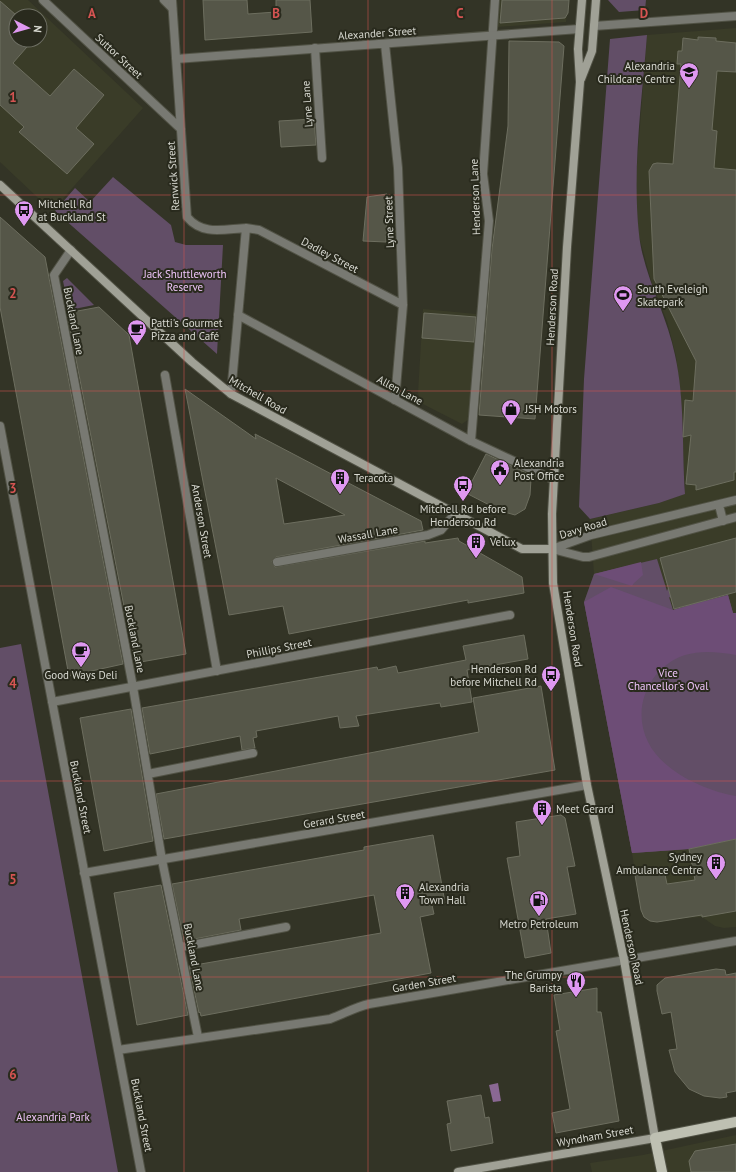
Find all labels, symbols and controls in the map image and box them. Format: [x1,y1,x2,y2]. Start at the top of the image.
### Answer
text: A [88,5,96,22]
text: B [272,5,280,22]
text: C [456,5,464,22]
text: D [640,5,648,22]
north arrow [8,8,48,48]
street label: Alexander Street [337,23,417,43]
text: N [31,25,45,33]
street label: Suttor Street [92,30,146,82]
place label: Alexandria Childcare Centre [597,59,675,86]
school or university icon: Alexandria Childcare Centre [678,61,700,89]
street label: Lyne Lane [298,80,316,128]
text: 1 [9,89,17,106]
street label: Renwick Street [164,141,182,211]
street label: Henderson Lane [467,158,483,235]
street label: Lyne Street [381,195,397,248]
place label: Mitchell Rd at Buckland St [38,197,106,224]
bus stop icon: Mitchell Rd at Buckland St [13,199,35,227]
street label: Dadley Street [299,234,361,276]
park label: Jack Shuttleworth Reserve [142,267,227,294]
street label: Henderson Road [543,268,561,346]
place label: South Eveleigh Skatepark [637,282,708,309]
sports icon: South Eveleigh Skatepark [612,284,634,312]
text: 2 [9,285,17,302]
street label: Buckland Lane [61,286,87,356]
place label: Patti's Gourmet Pizza and Café [151,316,223,343]
cafe icon: Patti's Gourmet Pizza and Café [126,318,148,346]
street label: Allen Lane [375,372,426,408]
street label: Mitchell Road [227,373,289,417]
shop icon: JSH Motors [500,398,522,426]
place label: JSH Motors [524,402,577,416]
place label: Alexandria Post Office [514,456,565,483]
public building icon: Alexandria Post Office [489,458,511,486]
building icon: Teracota [329,467,351,495]
place label: Teracota [354,471,393,485]
bus stop icon: Mitchell Rd before Henderson Rd [452,474,474,502]
text: 3 [9,480,17,497]
street label: Anderson Street [189,483,215,560]
place label: Mitchell Rd before Henderson Rd [420,502,507,529]
street label: Davy Road [558,514,609,542]
street label: Wassall Lane [337,522,400,546]
building icon: Velux [465,531,487,559]
place label: Velux [489,535,516,549]
street label: Henderson Road [560,590,586,668]
street label: Buckland Lane [122,604,148,674]
street label: Phillips Street [245,635,313,661]
cafe icon: Good Ways Deli [70,640,92,668]
place label: Henderson Rd before Mitchell Rd [450,662,537,689]
bus stop icon: Henderson Rd before Mitchell Rd [540,664,562,692]
park label: Vice Chancellor's Oval [628,666,709,693]
place label: Good Ways Deli [45,668,118,682]
text: 4 [9,675,17,692]
street label: Buckland Street [67,759,95,835]
building icon: Meet Gerard [531,798,553,826]
place label: Meet Gerard [556,802,614,816]
street label: Gerard Street [302,807,366,831]
place label: Sydney Ambulance Centre [616,850,703,877]
building icon: Sydney Ambulance Centre [705,852,727,880]
text: 5 [9,871,17,888]
place label: Alexandria Town Hall [419,880,469,907]
building icon: Alexandria Town Hall [394,882,416,910]
fuel station icon: Metro Petroleum [528,889,550,917]
street label: Henderson Road [617,908,647,986]
place label: Metro Petroleum [500,917,579,931]
street label: Buckland Lane [181,922,207,992]
place label: The Grumpy Barista [505,968,563,995]
street label: Garden Street [391,970,457,995]
restaurant icon: The Grumpy Barista [565,970,587,998]
text: 6 [9,1066,17,1083]
street label: Buckland Street [128,1077,156,1153]
park label: Alexandria Park [16,1110,90,1124]
street label: Wyndham Street [556,1122,635,1150]

